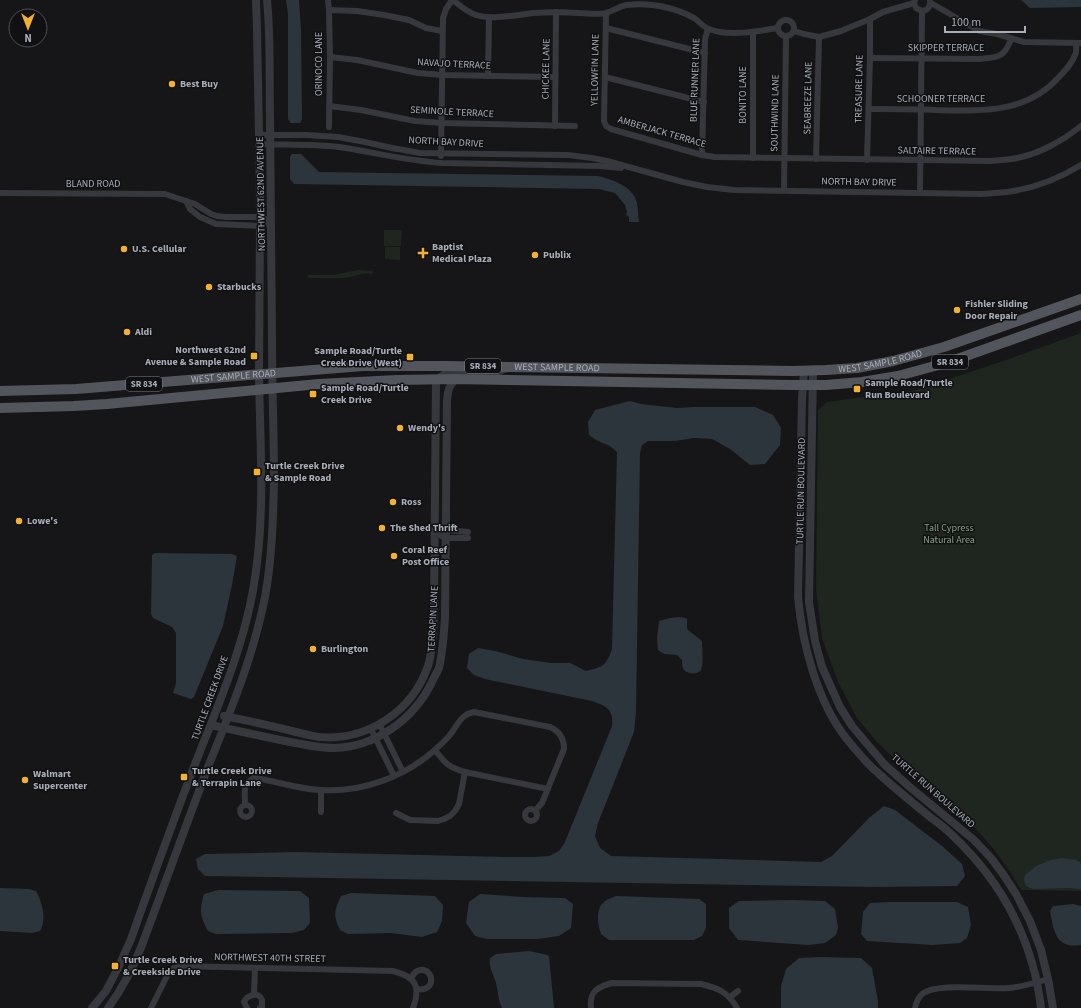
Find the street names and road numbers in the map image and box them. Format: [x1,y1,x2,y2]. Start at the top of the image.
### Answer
street label: ORINOCO LANE [312,32,326,96]
street label: YELLOWFIN LANE [587,34,603,107]
street label: CHICKEE LANE [538,38,554,100]
street label: BLUE RUNNER LANE [687,38,703,122]
street label: SKIPPER TERRACE [908,41,984,55]
street label: NAVAJO TERRACE [417,55,491,73]
street label: TREASURE LANE [851,55,867,123]
street label: SEABREEZE LANE [800,61,816,135]
street label: BONITO LANE [736,66,750,124]
street label: SOUTHWIND LANE [767,74,783,152]
street label: SCHOONER TERRACE [897,92,985,106]
street label: SEMINOLE TERRACE [410,103,494,121]
street label: AMBERJACK TERRACE [616,113,708,151]
street label: NORTH BAY DRIVE [408,133,484,151]
street label: NORTHWEST 62ND AVENUE [253,137,269,251]
street label: SALTAIRE TERRACE [898,143,976,159]
street label: NORTH BAY DRIVE [821,174,897,190]
street label: BLAND ROAD [66,177,120,191]
street label: WEST SAMPLE ROAD [838,346,924,376]
road number: SR 834 [932,355,968,369]
road number: SR 834 [465,359,501,373]
street label: WEST SAMPLE ROAD [514,360,600,375]
street label: WEST SAMPLE ROAD [190,366,277,387]
road number: SR 834 [126,377,162,391]
street label: TURTLE RUN BOULEVARD [793,437,809,545]
street label: TERRAPIN LANE [424,586,442,652]
street label: TURTLE CREEK DRIVE [188,654,232,742]
street label: TURTLE RUN BOULEVARD [888,751,978,831]
street label: NORTHWEST 40TH STREET [214,950,327,966]

